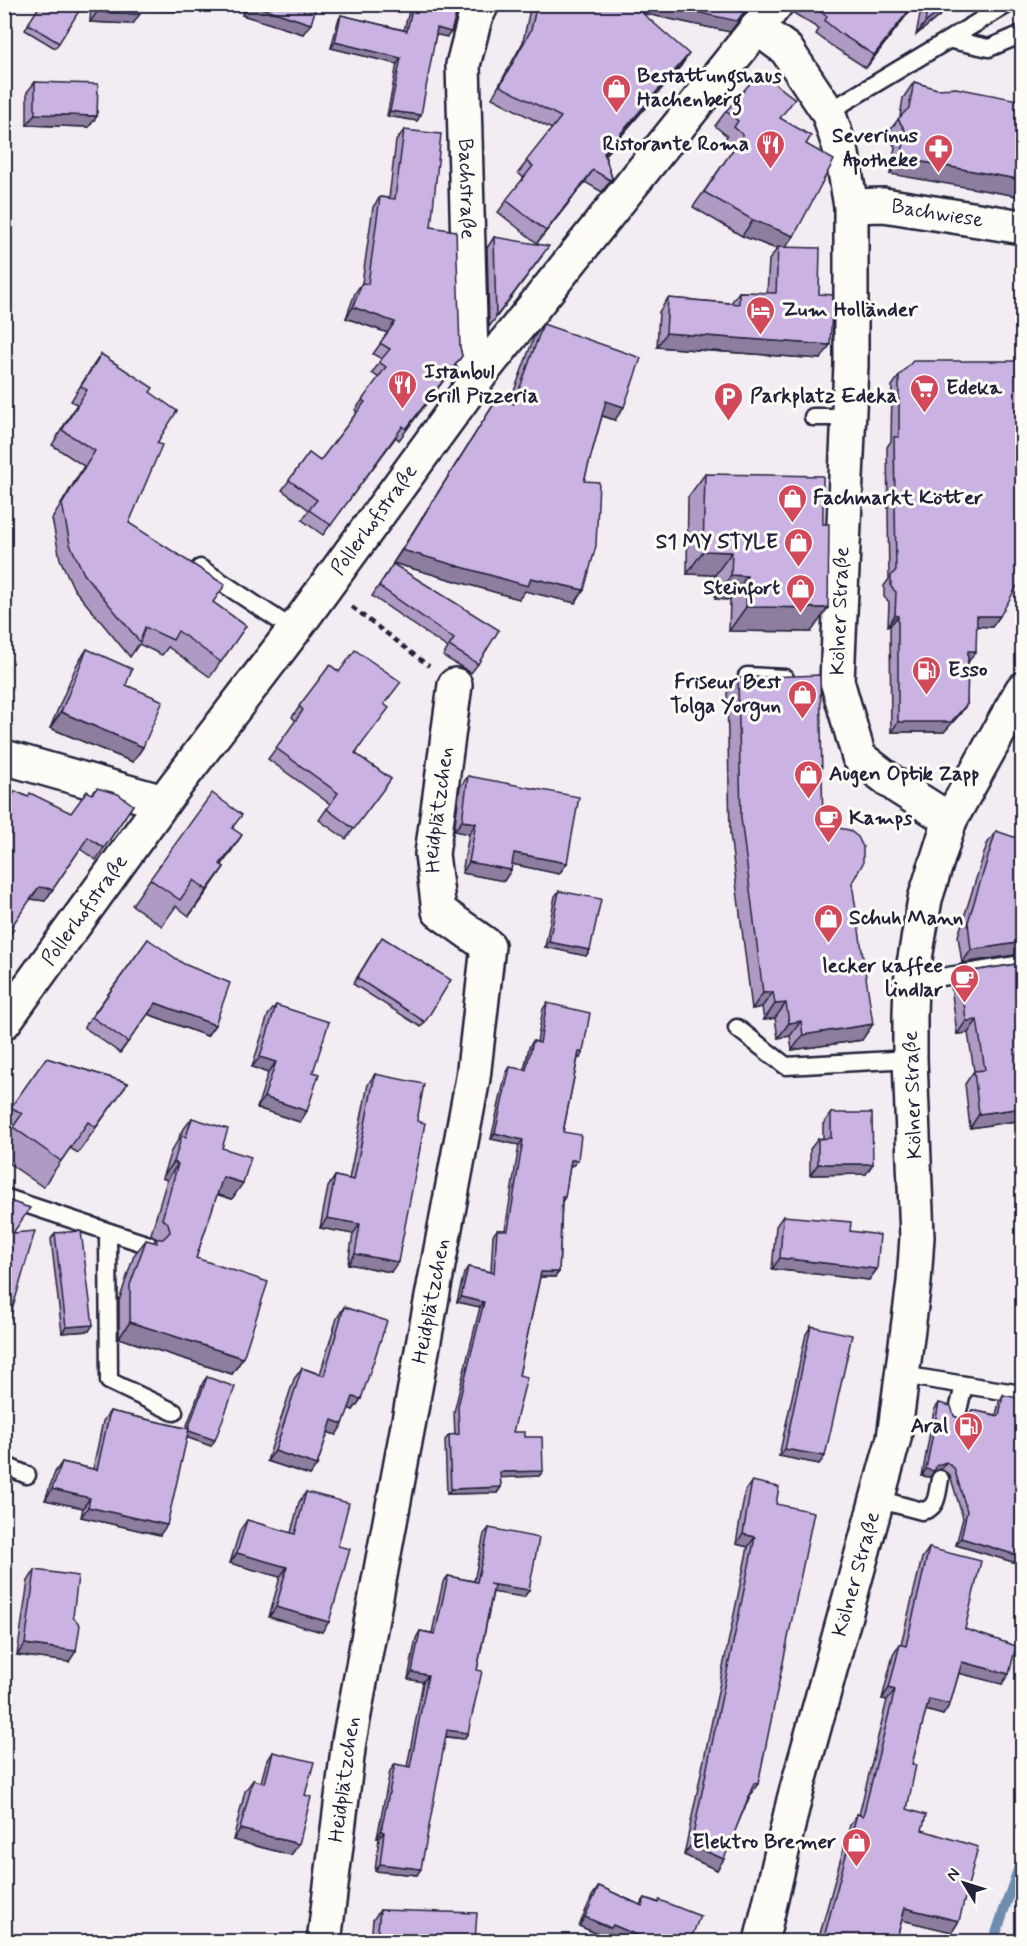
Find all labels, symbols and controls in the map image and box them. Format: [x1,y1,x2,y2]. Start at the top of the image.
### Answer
place label: Bestattungshaus Hachenberg [637,62,783,116]
shop icon: Bestattungshaus Hachenberg [600,72,632,114]
place label: Severinus Apotheke [832,122,919,175]
restaurant icon: Ristorante Roma [754,128,786,170]
place label: Ristorante Roma [603,130,749,158]
pharmacy icon: Severinus Apotheke [923,132,955,174]
street label: Bachstraße [451,138,482,240]
street label: Bachwiese [889,192,985,235]
hotel icon: Zum Holländer [745,294,777,336]
place label: Zum Holländer [782,296,919,324]
place label: Istanbul Grill Pizzeria [424,358,539,410]
restaurant icon: Istanbul Grill Pizzeria [387,368,419,410]
supermarket icon: Edeka [909,372,941,414]
place label: Edeka [946,374,1003,402]
parking icon: Parkplatz Edeka [713,380,745,422]
place label: Parkplatz Edeka [750,382,898,410]
street label: Pollerhofstraße [324,459,424,581]
shop icon: Fachmarkt Kötter [776,482,808,524]
place label: Fachmarkt Kötter [813,484,983,512]
shop icon: S1 MY STYLE [783,526,815,568]
place label: S1 MY STYLE [656,528,778,556]
street label: Kölner Straße [824,546,856,676]
shop icon: Steinfort [785,572,817,614]
place label: Steinfort [703,574,780,604]
fuel station icon: Esso [911,654,943,696]
place label: Esso [948,656,988,684]
place label: Friseur Best Tolga Yorgun [670,668,781,722]
shop icon: Friseur Best Tolga Yorgun [786,678,818,720]
street label: Heidplätzchen [417,745,460,875]
shop icon: Augen Optik Zapp [792,758,824,800]
place label: Augen Optik Zapp [829,760,980,788]
cafe icon: Kamps [812,802,844,844]
place label: Kamps [849,804,913,832]
street label: Pollerhofstraße [35,849,135,971]
shop icon: Schuh Mann [812,902,844,944]
place label: Schuh Mann [849,904,963,932]
place label: lecker kaffee lindlar [822,952,943,1004]
cafe icon: lecker kaffee lindlar [948,962,980,1004]
street label: Kölner Straße [897,1030,929,1160]
street label: Heidplätzchen [406,1236,457,1366]
fuel station icon: Aral [953,1410,985,1452]
place label: Aral [911,1412,948,1440]
street label: Kölner Straße [826,1509,887,1640]
street label: Heidplätzchen [323,1714,367,1844]
shop icon: Elektro Bremer [841,1826,873,1868]
place label: Elektro Bremer [692,1828,836,1856]
north arrow [934,1853,994,1913]
text: N [942,1864,965,1885]

